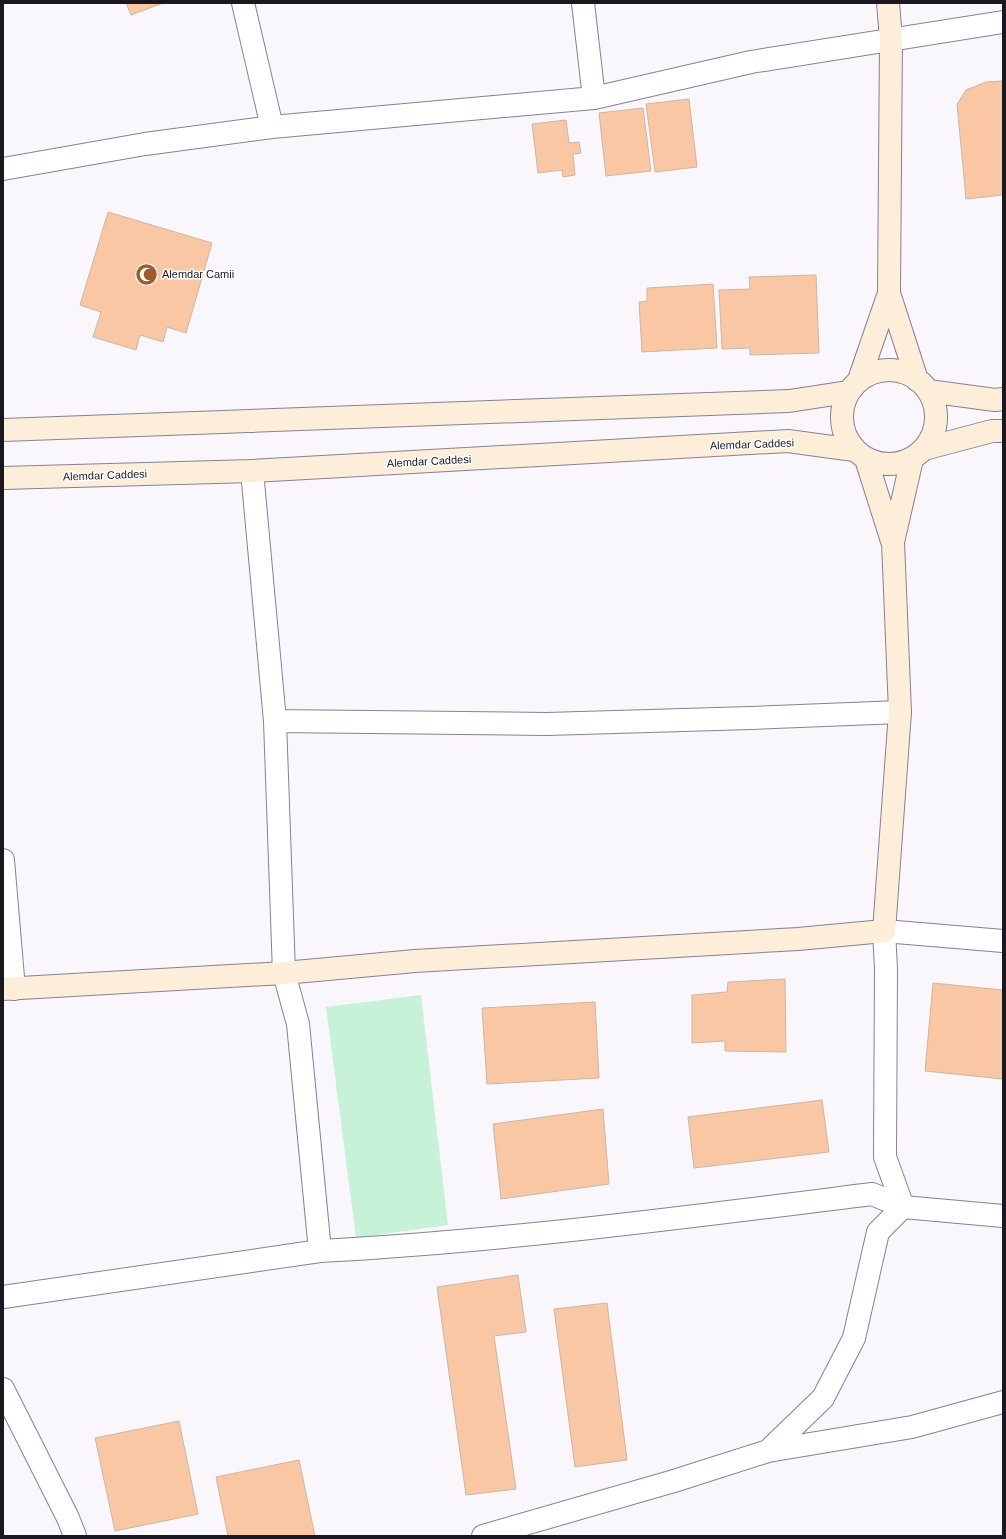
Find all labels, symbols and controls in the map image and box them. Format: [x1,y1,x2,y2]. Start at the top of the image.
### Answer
mosque icon: Alemdar Camii [133,261,159,287]
place label: Alemdar Camii [162,268,234,280]
street label: Alemdar Caddesi [710,437,794,451]
street label: Alemdar Caddesi [387,453,471,469]
street label: Alemdar Caddesi [63,468,147,482]

